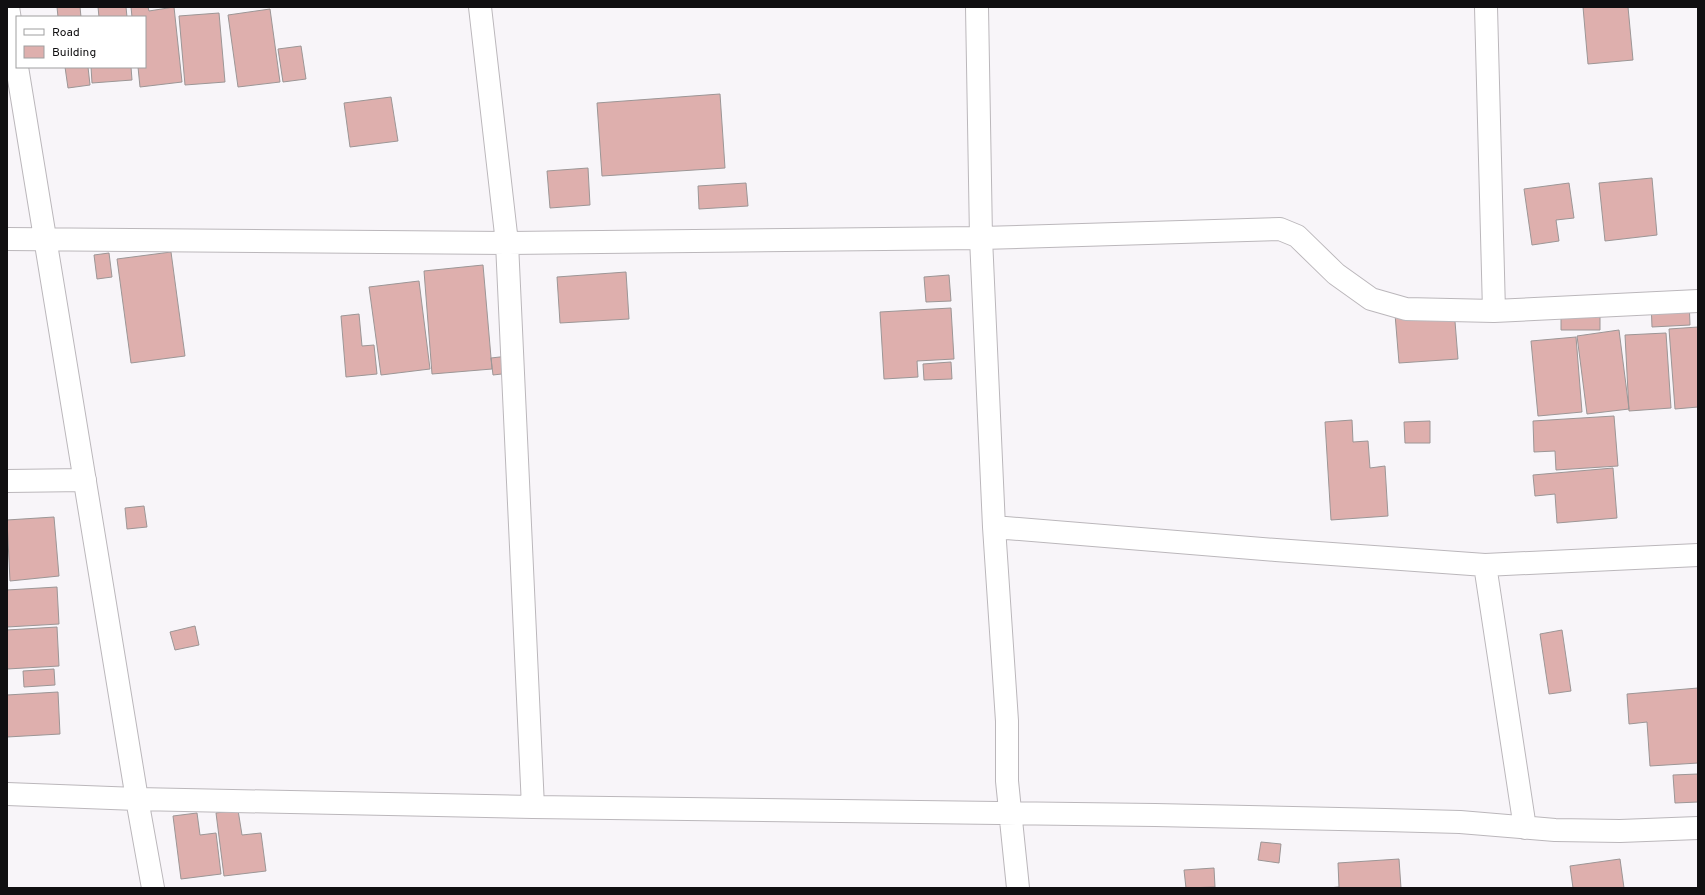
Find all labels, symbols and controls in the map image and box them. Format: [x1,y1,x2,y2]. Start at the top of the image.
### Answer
legend [16,16,146,68]
text: Road [52,25,80,41]
text: Building [52,45,96,61]

